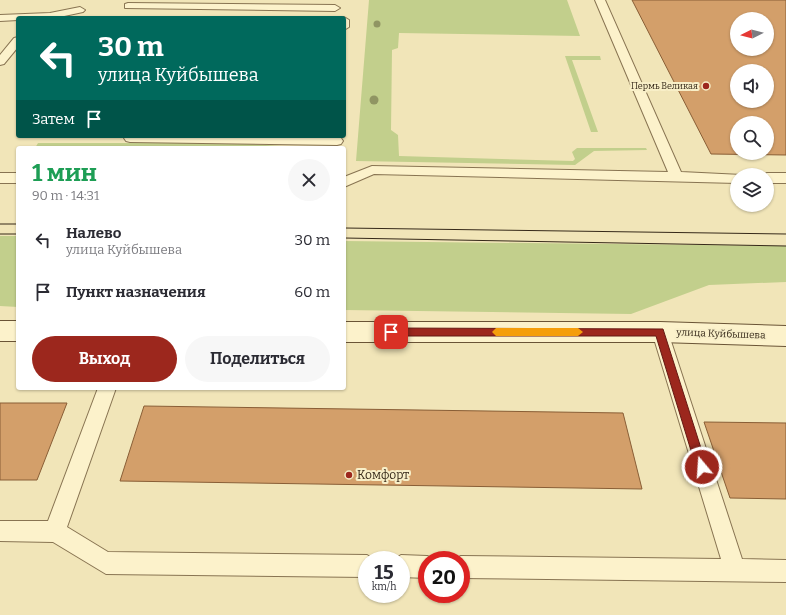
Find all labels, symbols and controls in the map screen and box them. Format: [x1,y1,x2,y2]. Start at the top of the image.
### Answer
north arrow [730,12,774,56]
map controls [730,12,774,212]
text: 30 m [98,30,164,63]
icon: left [32,32,84,84]
text: улица Куйбышева [98,64,259,86]
button: sound [730,64,774,108]
place label: Пермь Великая [631,81,698,91]
marker: Пермь Великая [701,81,711,91]
icon: arrive [83,108,105,130]
text: Затем [32,110,75,128]
button: search [730,116,774,160]
text: 1 мин [32,159,97,187]
button: close [288,159,330,201]
button: layers [730,168,774,212]
text: 90 m · 14:31 [32,188,99,203]
text: Налево [66,224,121,242]
icon: left [32,229,54,251]
text: 30 m [295,231,330,249]
text: улица Куйбышева [66,242,182,257]
icon: arrive [32,281,54,303]
text: Пункт назначения [66,283,206,301]
text: 60 m [294,283,330,301]
pin [374,315,408,349]
icon: arrive [380,321,402,343]
street label: улица Куйбышева [675,325,766,342]
button: Выход [32,336,177,382]
button: Поделиться [185,336,330,382]
position arrow [681,446,723,488]
place label: Комфорт [357,468,409,482]
marker: Комфорт [344,470,354,480]
speed limit sign: 20 [418,551,470,603]
text: 15 [374,560,394,584]
text: km/h [372,581,396,593]

